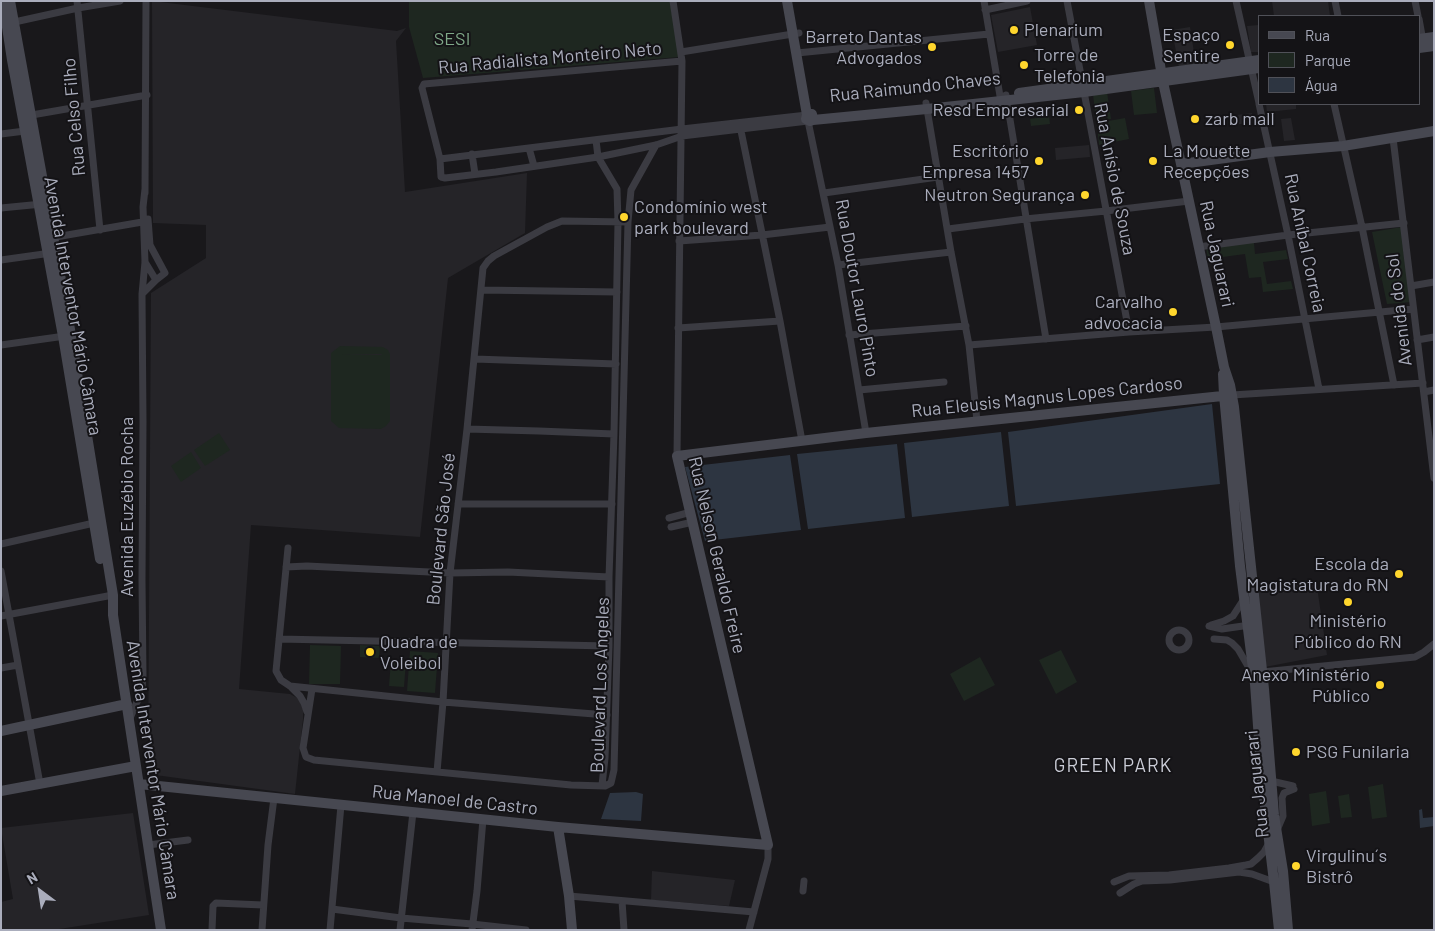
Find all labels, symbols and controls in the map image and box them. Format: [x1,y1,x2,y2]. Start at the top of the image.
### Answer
legend [1258,15,1420,105]
place label: Plenarium [1024,19,1103,41]
marker: Plenarium [1008,24,1020,36]
place label: Espaço Sentire [1162,24,1220,66]
place label: Barreto Dantas Advogados [805,26,922,68]
text: Rua [1305,26,1330,44]
park label: SESI [434,28,470,50]
street label: Rua Radialista Monteiro Neto [437,37,663,79]
marker: Espaço Sentire [1224,39,1236,51]
marker: Barreto Dantas Advogados [926,41,938,53]
place label: Torre de Telefonia [1034,44,1105,86]
text: Parque [1305,51,1351,69]
street label: Rua Celso Filho [58,57,90,177]
marker: Torre de Telefonia [1018,59,1030,71]
street label: Rua Raimundo Chaves [829,67,1001,107]
text: Água [1305,76,1338,94]
place label: Resd Empresarial [933,99,1069,121]
street label: Rua Anísio de Souza [1090,101,1140,257]
marker: Resd Empresarial [1073,104,1085,116]
place label: zarb mall [1205,108,1275,130]
marker: zarb mall [1189,113,1201,125]
place label: Escritório Empresa 1457 [922,140,1029,182]
place label: La Mouette Recepções [1163,140,1250,182]
marker: Escritório Empresa 1457 [1033,155,1045,167]
marker: La Mouette Recepções [1147,155,1159,167]
street label: Rua Aníbal Correia [1280,171,1330,315]
street label: Avenida Interventor Mário Câmara [40,175,106,437]
place label: Neutron Segurança [924,184,1075,206]
marker: Neutron Segurança [1079,189,1091,201]
place label: Condomínio west park boulevard [634,196,768,238]
street label: Rua Doutor Lauro Pinto [831,197,883,379]
street label: Rua Jaguarari [1195,199,1239,309]
marker: Condomínio west park boulevard [618,211,630,223]
street label: Avenida do Sol [1381,253,1417,367]
place label: Carvalho advocacia [1084,291,1163,334]
marker: Carvalho advocacia [1167,306,1179,318]
street label: Rua Eleusis Magnus Lopes Cardoso [910,372,1184,422]
street label: Avenida Euzébio Rocha [116,417,138,597]
street label: Boulevard São José [422,452,460,606]
street label: Rua Nelson Geraldo Freire [684,454,750,656]
place label: Escola da Magistatura do RN [1246,553,1389,596]
marker: Escola da Magistatura do RN [1393,568,1405,580]
marker: Ministério Público do RN [1342,596,1354,608]
street label: Boulevard Los Angeles [586,597,614,773]
place label: Ministério Público do RN [1294,610,1402,652]
place label: Quadra de Voleibol [380,631,458,674]
street label: Avenida Interventor Mário Câmara [122,639,184,901]
marker: Quadra de Voleibol [364,646,376,658]
place label: Anexo Ministério Público [1241,664,1370,706]
marker: Anexo Ministério Público [1374,679,1386,691]
street label: Rua Jaguarari [1241,729,1273,839]
place label: PSG Funilaria [1306,741,1409,763]
marker: PSG Funilaria [1290,746,1302,758]
district label: GREEN PARK [1053,755,1173,777]
street label: Rua Manoel de Castro [371,781,539,819]
place label: Virgulinu´s Bistrô [1306,845,1387,888]
marker: Virgulinu´s Bistrô [1290,860,1302,872]
north arrow [15,866,65,916]
text: N [24,868,40,887]

